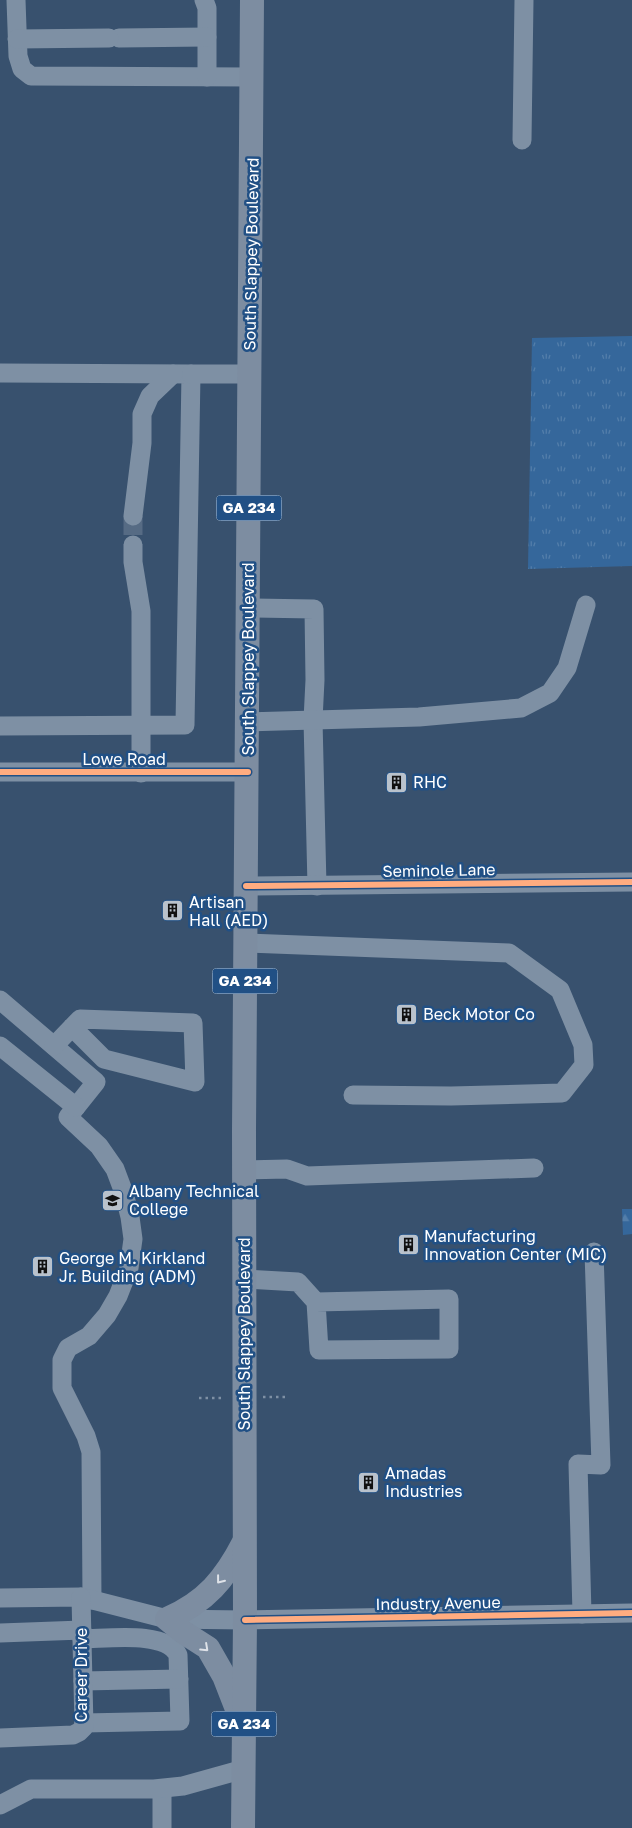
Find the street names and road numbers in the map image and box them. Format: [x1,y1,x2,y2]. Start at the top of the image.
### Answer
street label: South Slappey Boulevard [239,157,263,351]
road number: GA 234 [216,496,282,520]
street label: South Slappey Boulevard [238,562,258,756]
street label: Lowe Road [82,749,166,769]
street label: Seminole Lane [382,859,496,881]
road number: GA 234 [212,968,278,994]
street label: South Slappey Boulevard [234,1237,254,1431]
street label: Industry Avenue [375,1592,501,1614]
street label: Career Drive [71,1628,91,1722]
road number: GA 234 [212,1712,276,1736]

